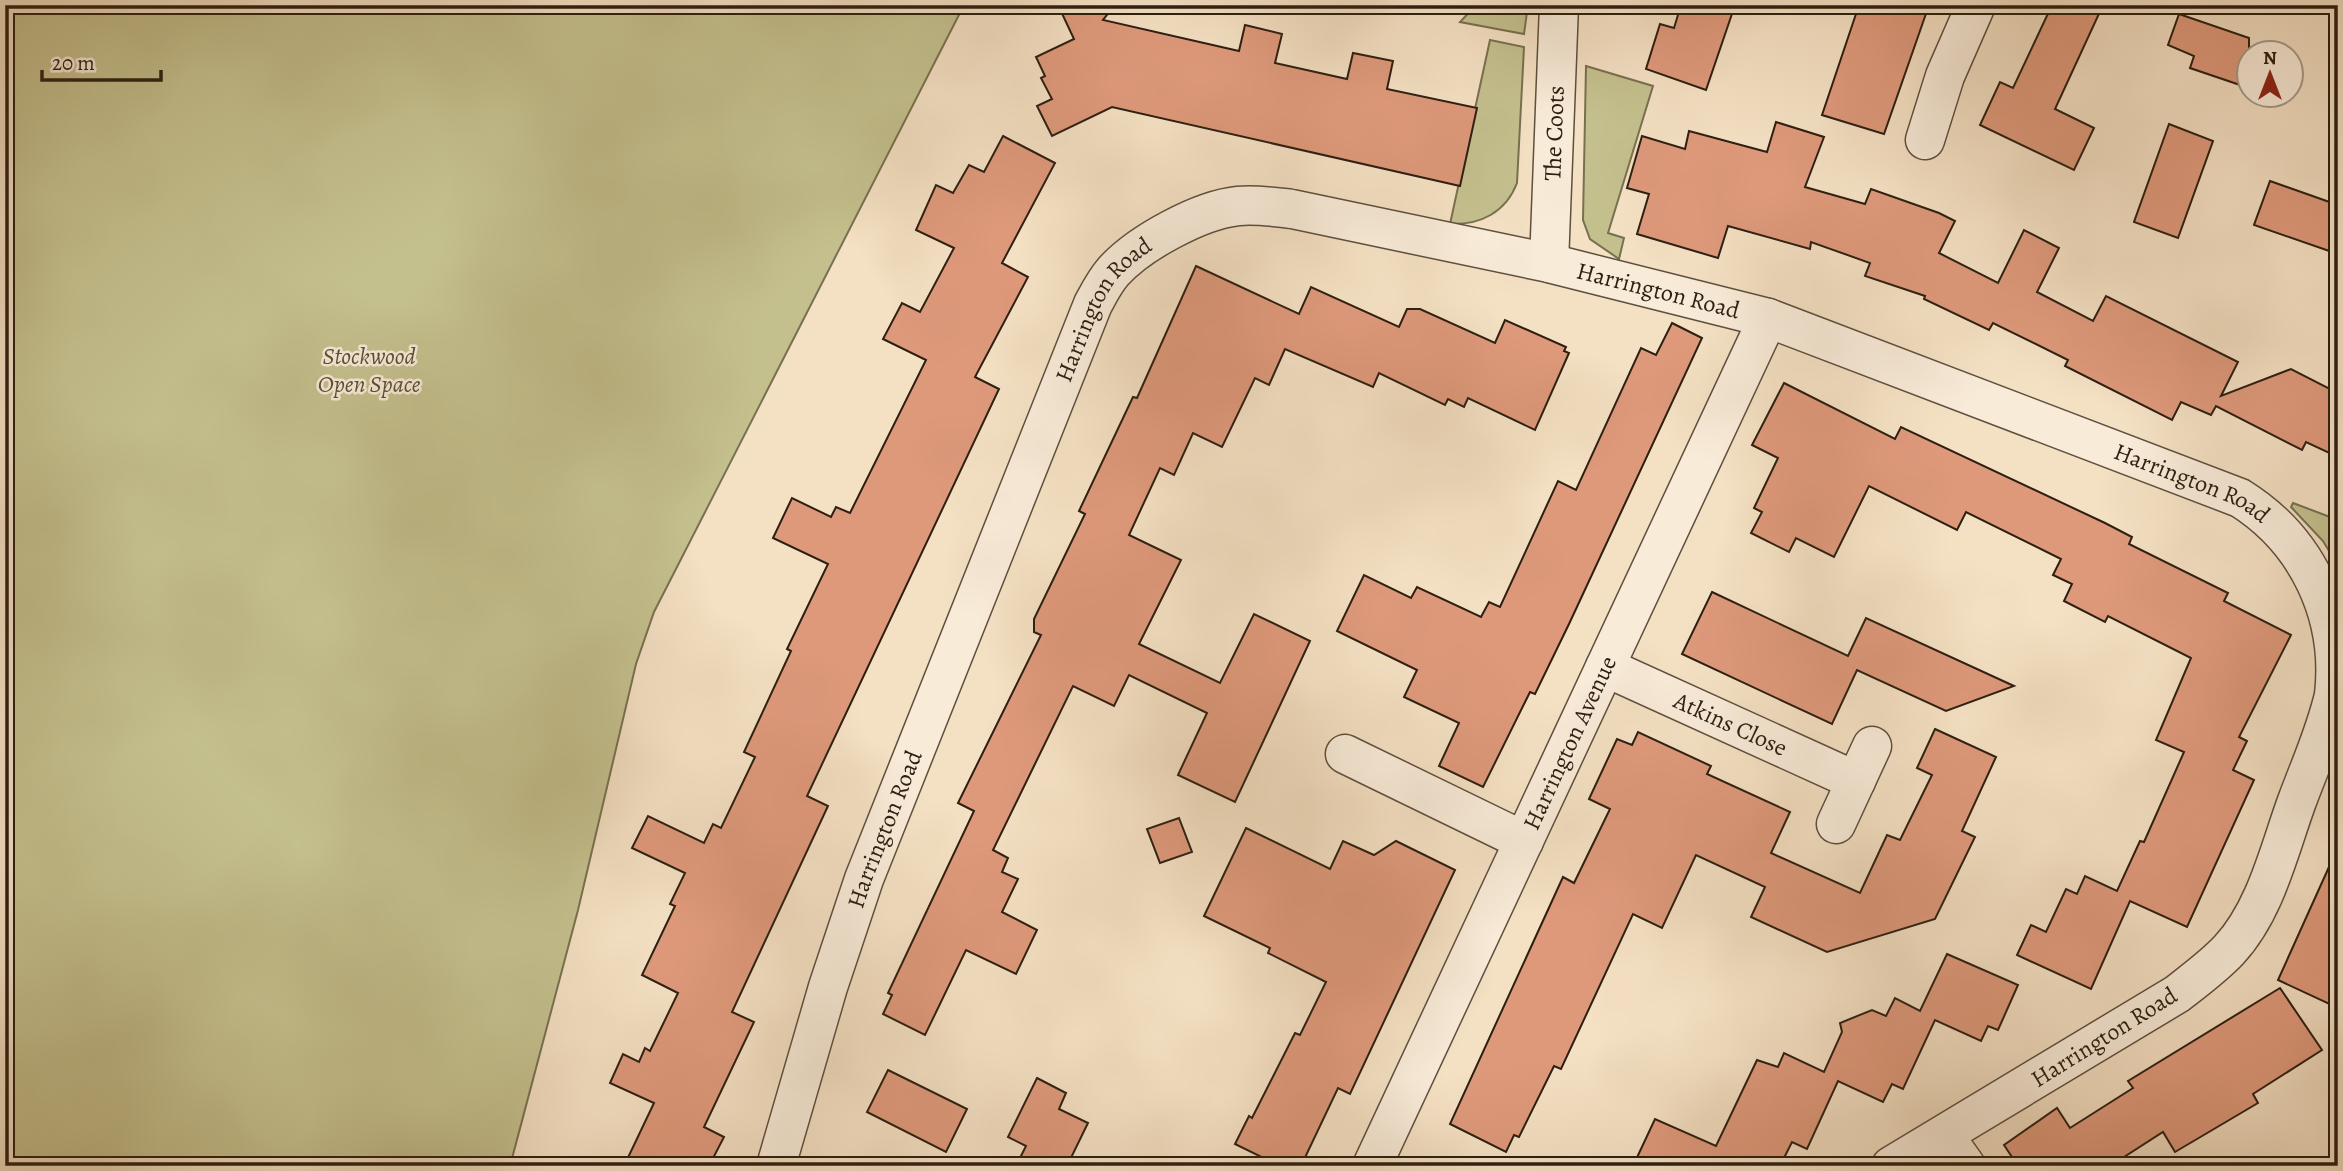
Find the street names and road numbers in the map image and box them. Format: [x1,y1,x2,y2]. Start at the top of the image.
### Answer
street label: The Coots [1536,85,1572,181]
street label: Harrington Road [1048,229,1158,387]
street label: Harrington Road [1573,255,1743,326]
street label: Harrington Road [2109,435,2277,530]
street label: Harrington Avenue [1515,651,1624,835]
street label: Atkins Close [1668,684,1793,764]
street label: Harrington Road [839,745,930,912]
street label: Harrington Road [2025,979,2183,1095]

